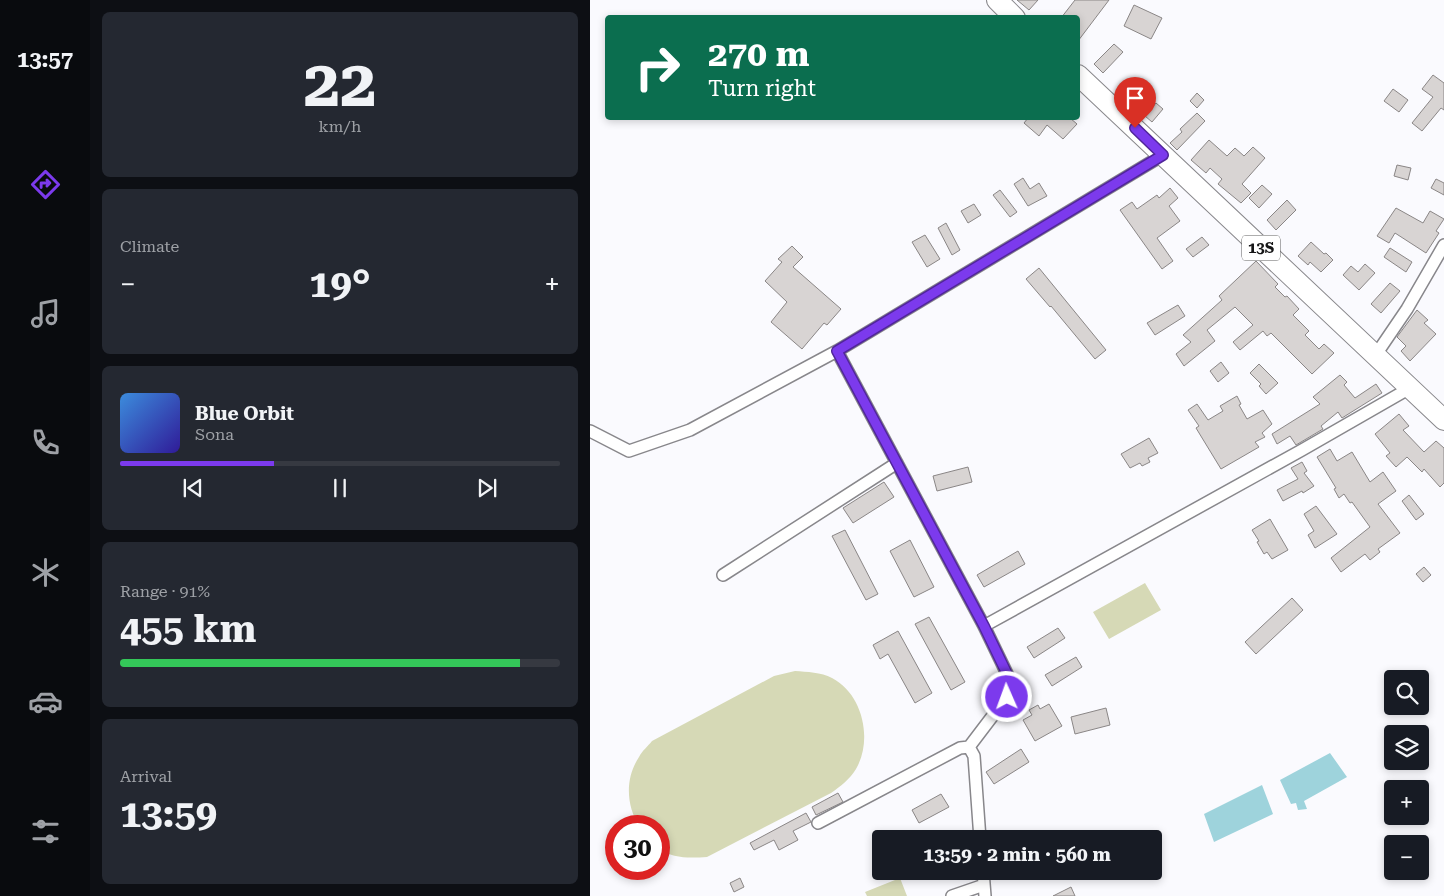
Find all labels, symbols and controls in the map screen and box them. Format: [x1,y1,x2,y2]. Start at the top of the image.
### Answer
text: 270 m [708,34,809,75]
icon: right [625,35,690,100]
text: 22 [304,46,376,122]
text: 13:57 [17,47,73,72]
text: Turn right [708,76,816,101]
pin [1114,77,1156,128]
icon: arrive [1121,84,1149,112]
text: km/h [319,117,361,136]
icon: directions [28,167,63,202]
road number: 13S [1242,236,1280,260]
text: Climate [120,237,179,256]
text: 19° [309,262,371,306]
text: − [120,268,136,301]
text: + [544,268,560,301]
icon: music [28,296,63,331]
text: Blue Orbit [195,402,294,425]
icon: phone [28,425,63,460]
text: Sona [195,425,234,444]
icon: previous [179,474,207,502]
icon: pause [326,474,354,502]
icon: next [473,474,501,502]
icon: climate [28,555,63,590]
text: Range · 91% [120,582,210,601]
text: 455 km [120,607,256,651]
position arrow [980,670,1032,722]
map controls [1384,670,1429,880]
button: search [1384,670,1429,715]
icon: car [28,684,63,719]
button: layers [1384,725,1429,770]
text: Arrival [120,767,172,786]
button: + [1384,780,1429,825]
text: 13:59 [120,792,217,836]
icon: filters [28,814,63,849]
speed limit sign: 30 [605,815,670,880]
button: − [1384,835,1429,880]
text: 13:59 · 2 min · 560 m [923,843,1111,866]

